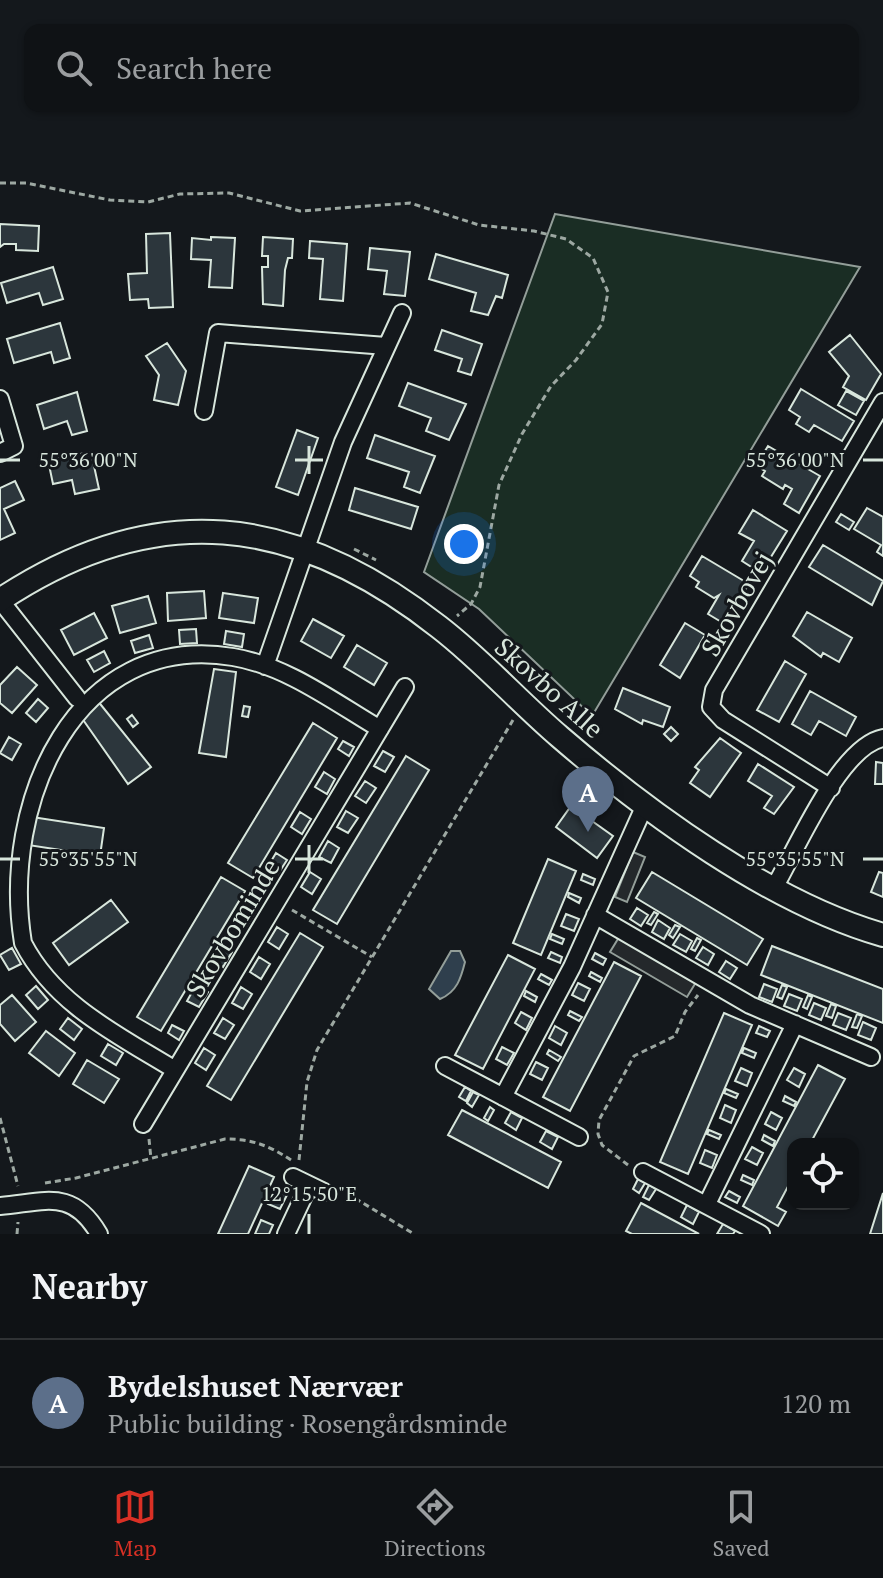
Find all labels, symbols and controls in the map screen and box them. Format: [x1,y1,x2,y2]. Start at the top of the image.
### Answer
search box [24,24,859,112]
icon: search [52,46,96,90]
text: Search here [116,48,272,88]
text: 55°36'00"N [38,446,138,473]
text: 55°36'00"N [745,446,845,473]
your location [444,524,484,564]
street label: Skovbovej [693,545,780,662]
street label: Skovbo Alle [488,629,611,745]
pin: A [562,766,614,832]
text: 55°35'55"N [38,845,138,872]
text: 55°35'55"N [745,845,845,872]
street label: Skovbominde [177,852,287,1003]
map controls [787,1138,859,1210]
button: locate [787,1138,859,1210]
text: 12°15'50"E [261,1180,357,1207]
text: Nearby [32,1264,147,1309]
text: Bydelshuset Nærvær [108,1366,403,1406]
text: A [49,1386,67,1420]
text: 120 m [781,1386,851,1420]
text: Public building · Rosengårdsminde [108,1406,508,1440]
tab: Map [113,1485,157,1562]
tab: Directions [384,1485,486,1562]
tab: Saved [713,1485,770,1562]

